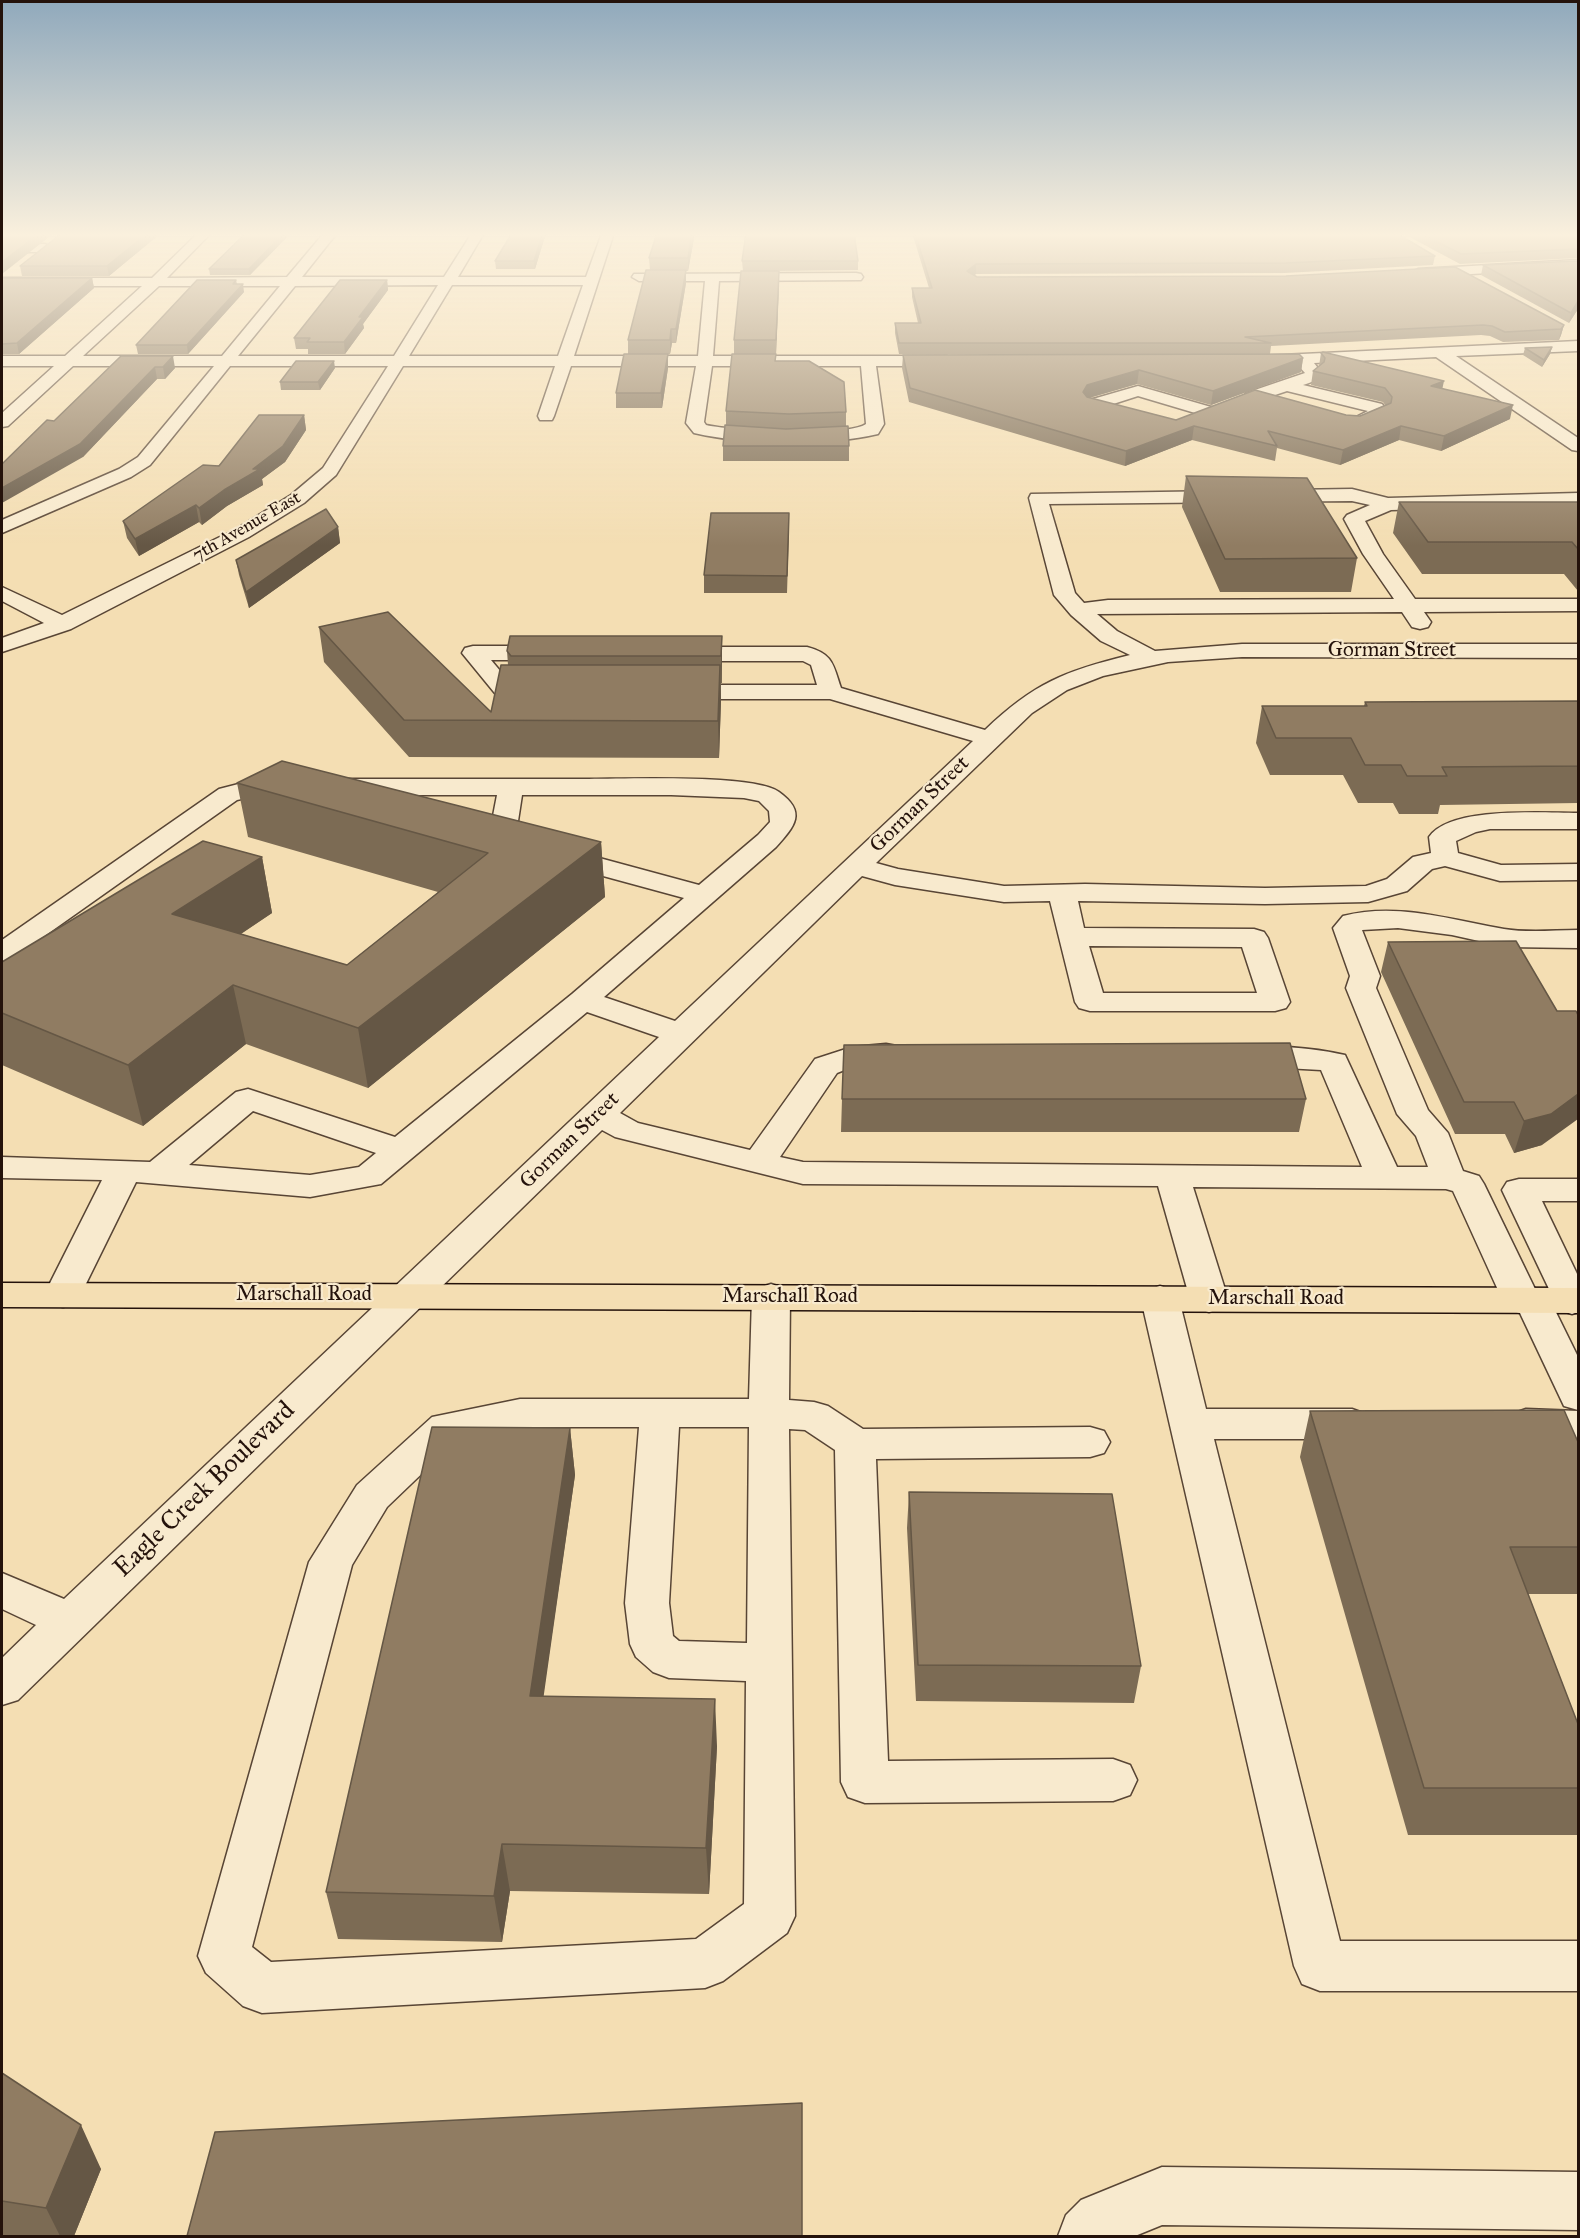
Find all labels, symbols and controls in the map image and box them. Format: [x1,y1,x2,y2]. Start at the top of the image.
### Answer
street label: 7th Avenue East [189,487,305,567]
street label: Gorman Street [1328,638,1456,664]
street label: Gorman Street [865,751,975,859]
street label: Gorman Street [515,1087,625,1195]
street label: Marschall Road [236,1282,372,1308]
street label: Marschall Road [722,1284,858,1310]
street label: Marschall Road [1208,1286,1344,1312]
street label: Eagle Creek Boulevard [108,1396,302,1584]

